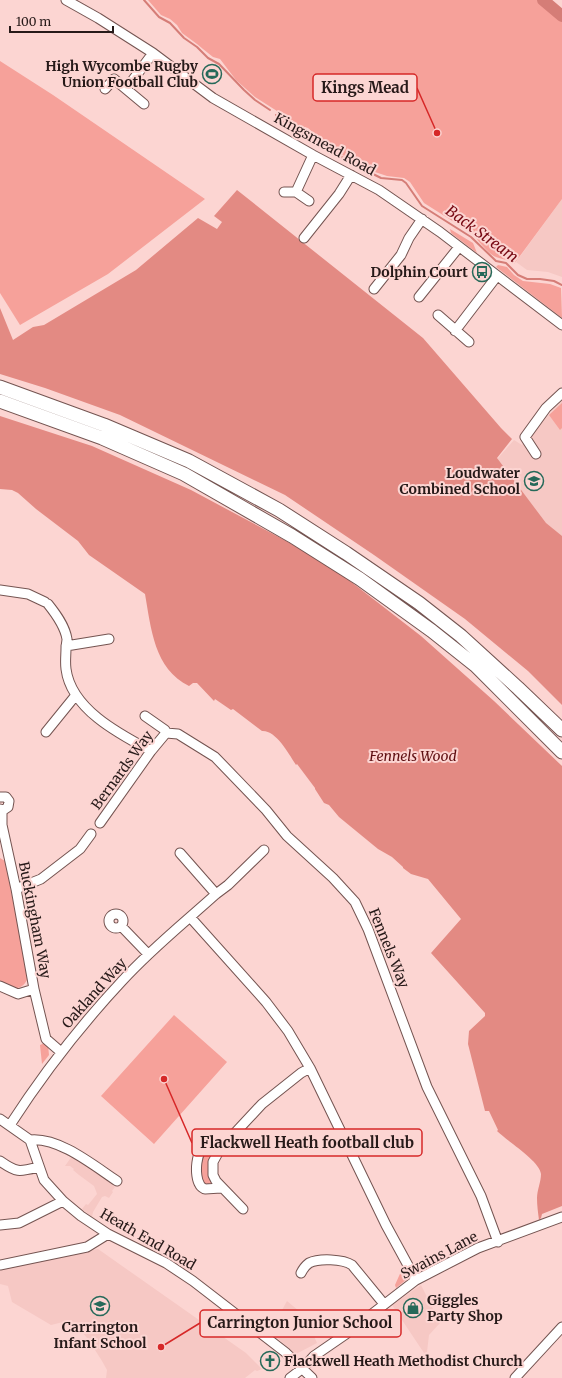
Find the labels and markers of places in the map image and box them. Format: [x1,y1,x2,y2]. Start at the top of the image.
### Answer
place label: High Wycombe Rugby Union Football Club [45,57,199,91]
sports icon: High Wycombe Rugby Union Football Club [201,63,223,85]
callout: Kings Mead [313,74,417,101]
bus stop icon: Dolphin Court [471,261,493,283]
place label: Dolphin Court [370,263,468,281]
place label: Loudwater Combined School [400,464,520,498]
school or university icon: Loudwater Combined School [523,470,545,492]
callout: Flackwell Heath football club [192,1129,422,1156]
place label: Giggles Party Shop [427,1291,503,1325]
school or university icon: Carrington Infant School [89,1295,111,1317]
shop icon: Giggles Party Shop [402,1297,424,1319]
callout: Carrington Junior School [200,1310,401,1337]
place label: Carrington Infant School [53,1318,147,1352]
church icon: Flackwell Heath Methodist Church [259,1350,281,1372]
place label: Flackwell Heath Methodist Church [284,1352,523,1370]

